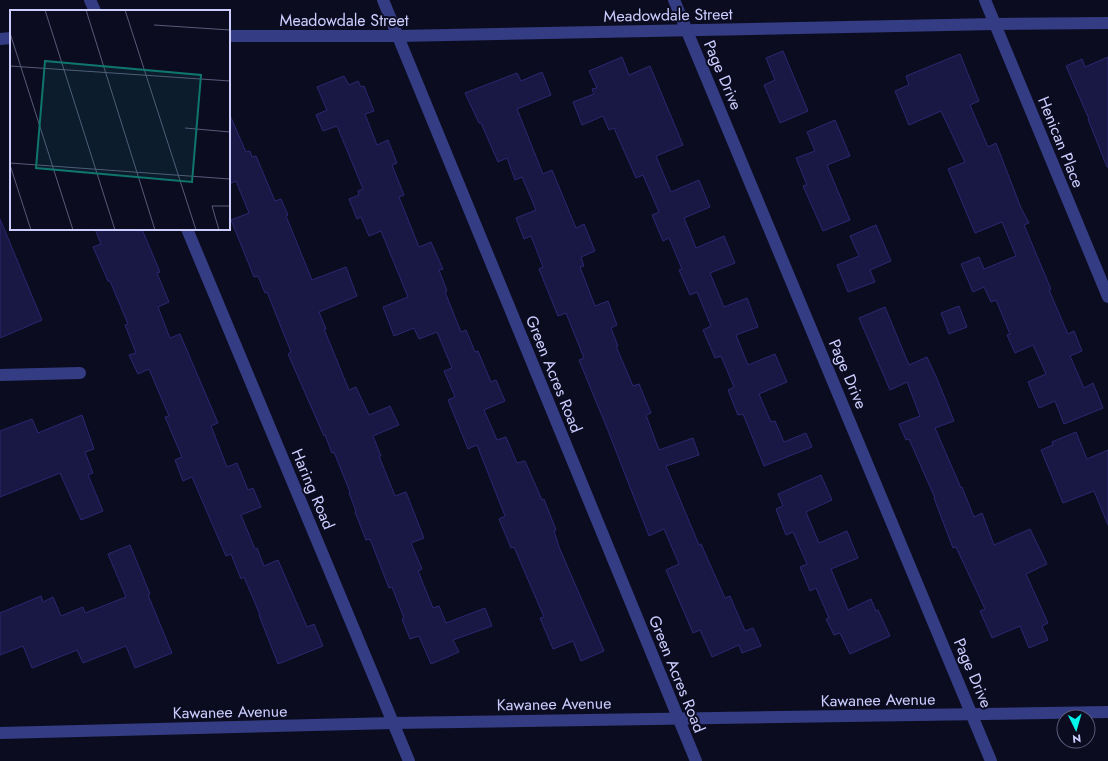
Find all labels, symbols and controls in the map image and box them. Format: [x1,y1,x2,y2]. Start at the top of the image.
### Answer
street label: Meadowdale Street [603,2,733,28]
street label: Meadowdale Street [279,9,409,32]
inset map [10,10,230,230]
street label: Page Drive [698,37,748,113]
street label: Henican Place [1032,93,1090,191]
street label: Green Acres Road [520,312,588,436]
street label: Page Drive [823,336,873,412]
street label: Haring Road [286,445,340,533]
street label: Green Acres Road [643,612,711,736]
street label: Page Drive [948,635,998,711]
street label: Kawanee Avenue [820,688,936,712]
street label: Kawanee Avenue [496,692,612,716]
street label: Kawanee Avenue [172,700,288,724]
north arrow [1056,709,1096,749]
text: N [1072,731,1082,747]

